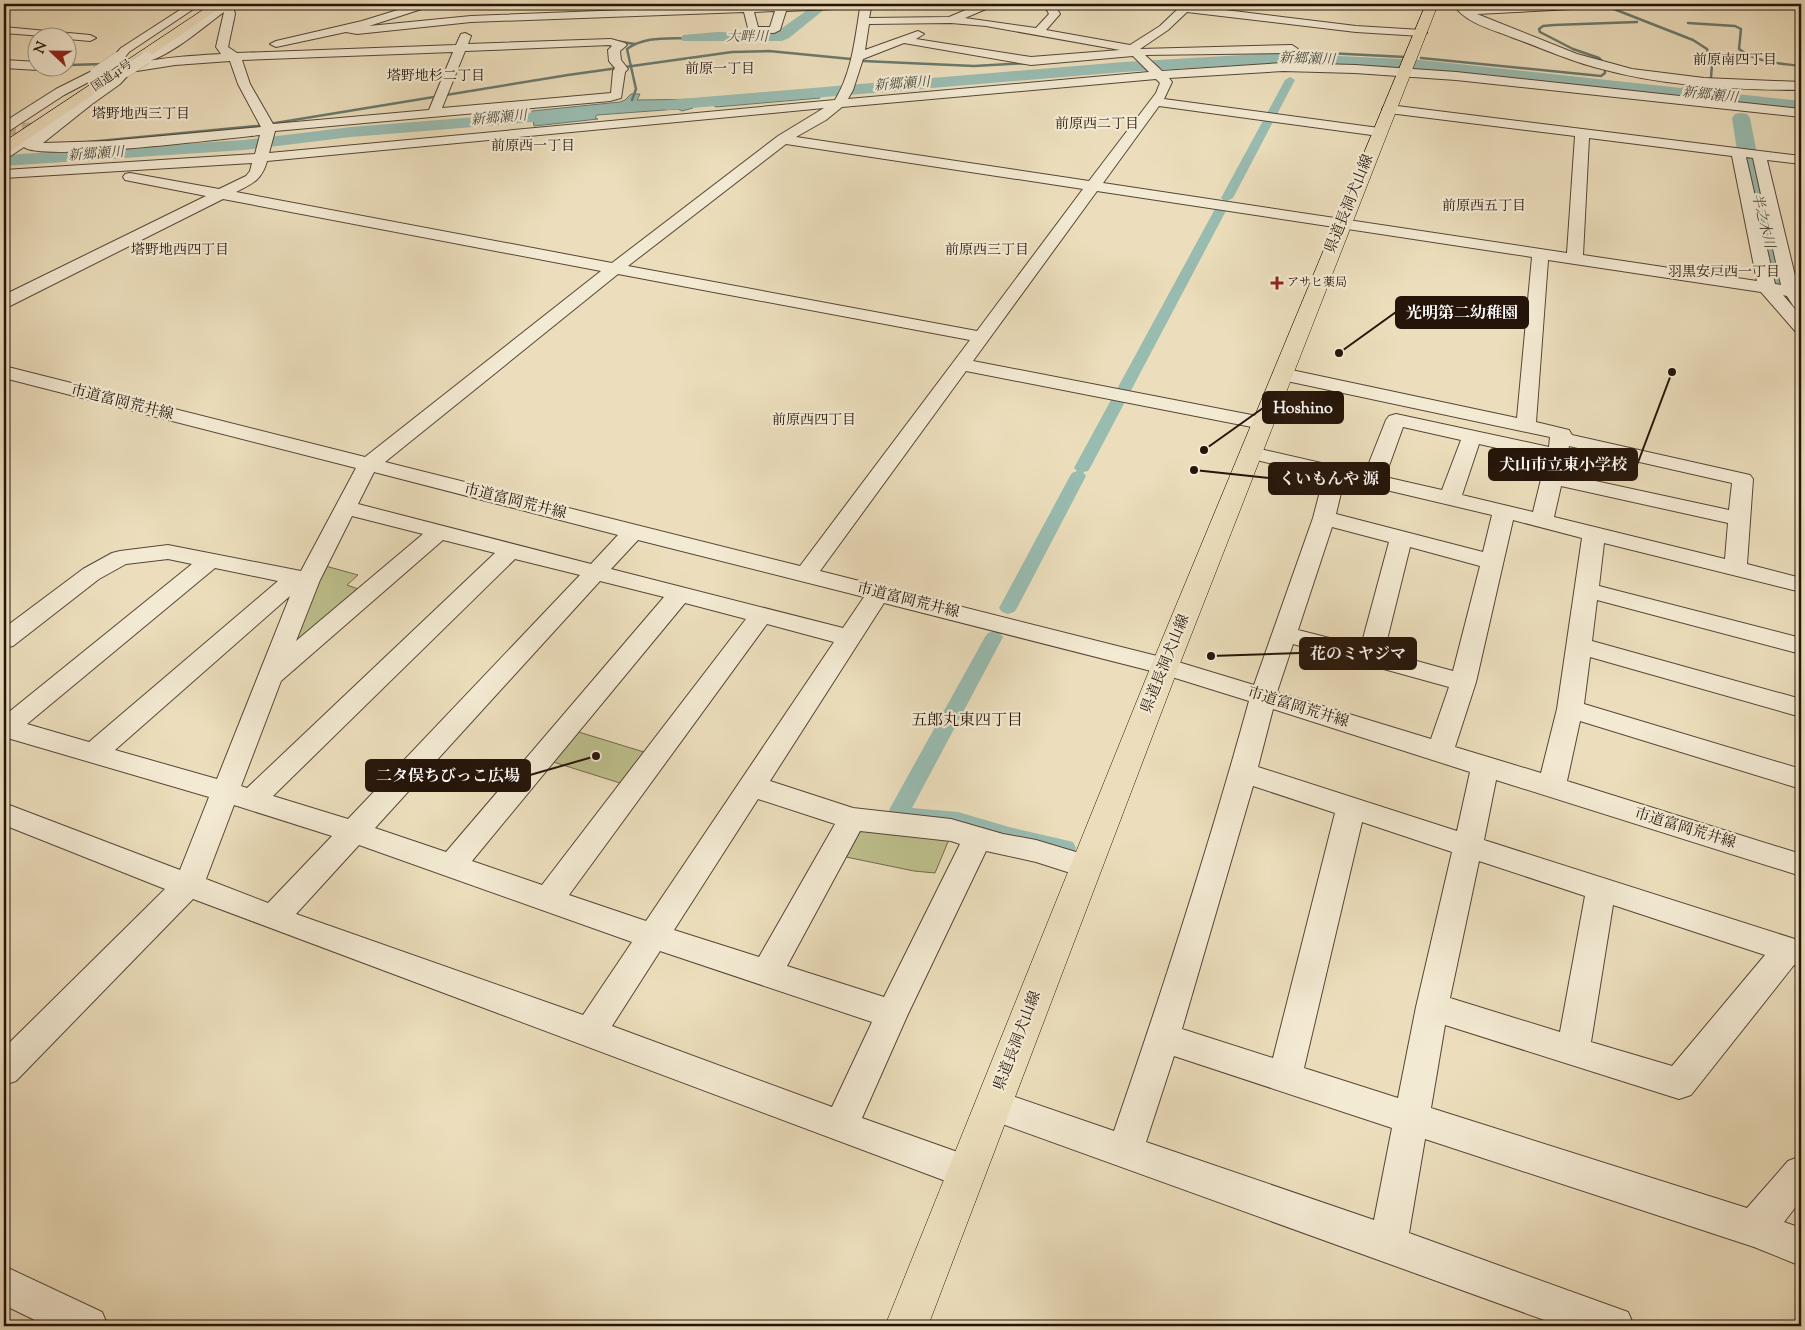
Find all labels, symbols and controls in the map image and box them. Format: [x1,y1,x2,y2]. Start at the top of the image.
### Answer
north arrow [28,28,78,78]
water label: 大畔川 [726,28,770,48]
text: N [30,39,53,57]
water label: 新郷瀬川 [1279,49,1337,71]
district label: 前原南四丁目 [1693,51,1777,71]
street label: 国道41号 [88,56,136,96]
district label: 前原一丁目 [685,60,755,80]
district label: 塔野地杉二丁目 [387,67,485,87]
water label: 新郷瀬川 [873,73,933,97]
water label: 新郷瀬川 [1681,83,1741,109]
district label: 塔野地西三丁目 [92,105,190,125]
water label: 新郷瀬川 [470,106,530,131]
district label: 前原西二丁目 [1055,115,1139,135]
district label: 前原西一丁目 [491,137,575,157]
water label: 新郷瀬川 [67,143,127,167]
street label: 県道長洞犬山線 [1321,151,1379,257]
water label: 半之木川 [1746,191,1779,253]
district label: 前原西五丁目 [1442,197,1526,217]
district label: 塔野地西四丁目 [131,241,229,261]
district label: 前原西三丁目 [945,241,1029,261]
district label: 羽黒安戸西一丁目 [1668,263,1780,283]
place label: アサヒ薬局 [1287,274,1347,292]
marker: アサヒ薬局 [1271,277,1283,289]
callout: 光明第二幼稚園 [1396,297,1528,328]
text: 光明第二幼稚園 [1406,303,1518,326]
street label: 市道富岡荒井線 [69,380,175,426]
callout: Hoshino [1263,392,1343,423]
text: Hoshino [1273,398,1333,421]
district label: 前原西四丁目 [772,411,856,431]
callout: 犬山市立東小学校 [1489,449,1637,480]
text: 犬山市立東小学校 [1499,455,1628,478]
callout: くいもんや 源 [1269,463,1389,494]
text: くいもんや 源 [1279,469,1379,492]
street label: 市道富岡荒井線 [462,479,568,525]
street label: 市道富岡荒井線 [855,578,961,624]
street label: 県道長洞犬山線 [1137,611,1195,717]
callout: 花のミヤジマ [1300,638,1416,669]
text: 花のミヤジマ [1310,644,1406,667]
street label: 市道富岡荒井線 [1245,683,1351,733]
district label: 五郎丸東四丁目 [911,710,1023,733]
callout: 二タ俣ちびっこ広場 [366,760,530,791]
text: 二タ俣ちびっこ広場 [376,766,520,789]
street label: 市道富岡荒井線 [1632,804,1738,854]
street label: 県道長洞犬山線 [989,988,1047,1094]

